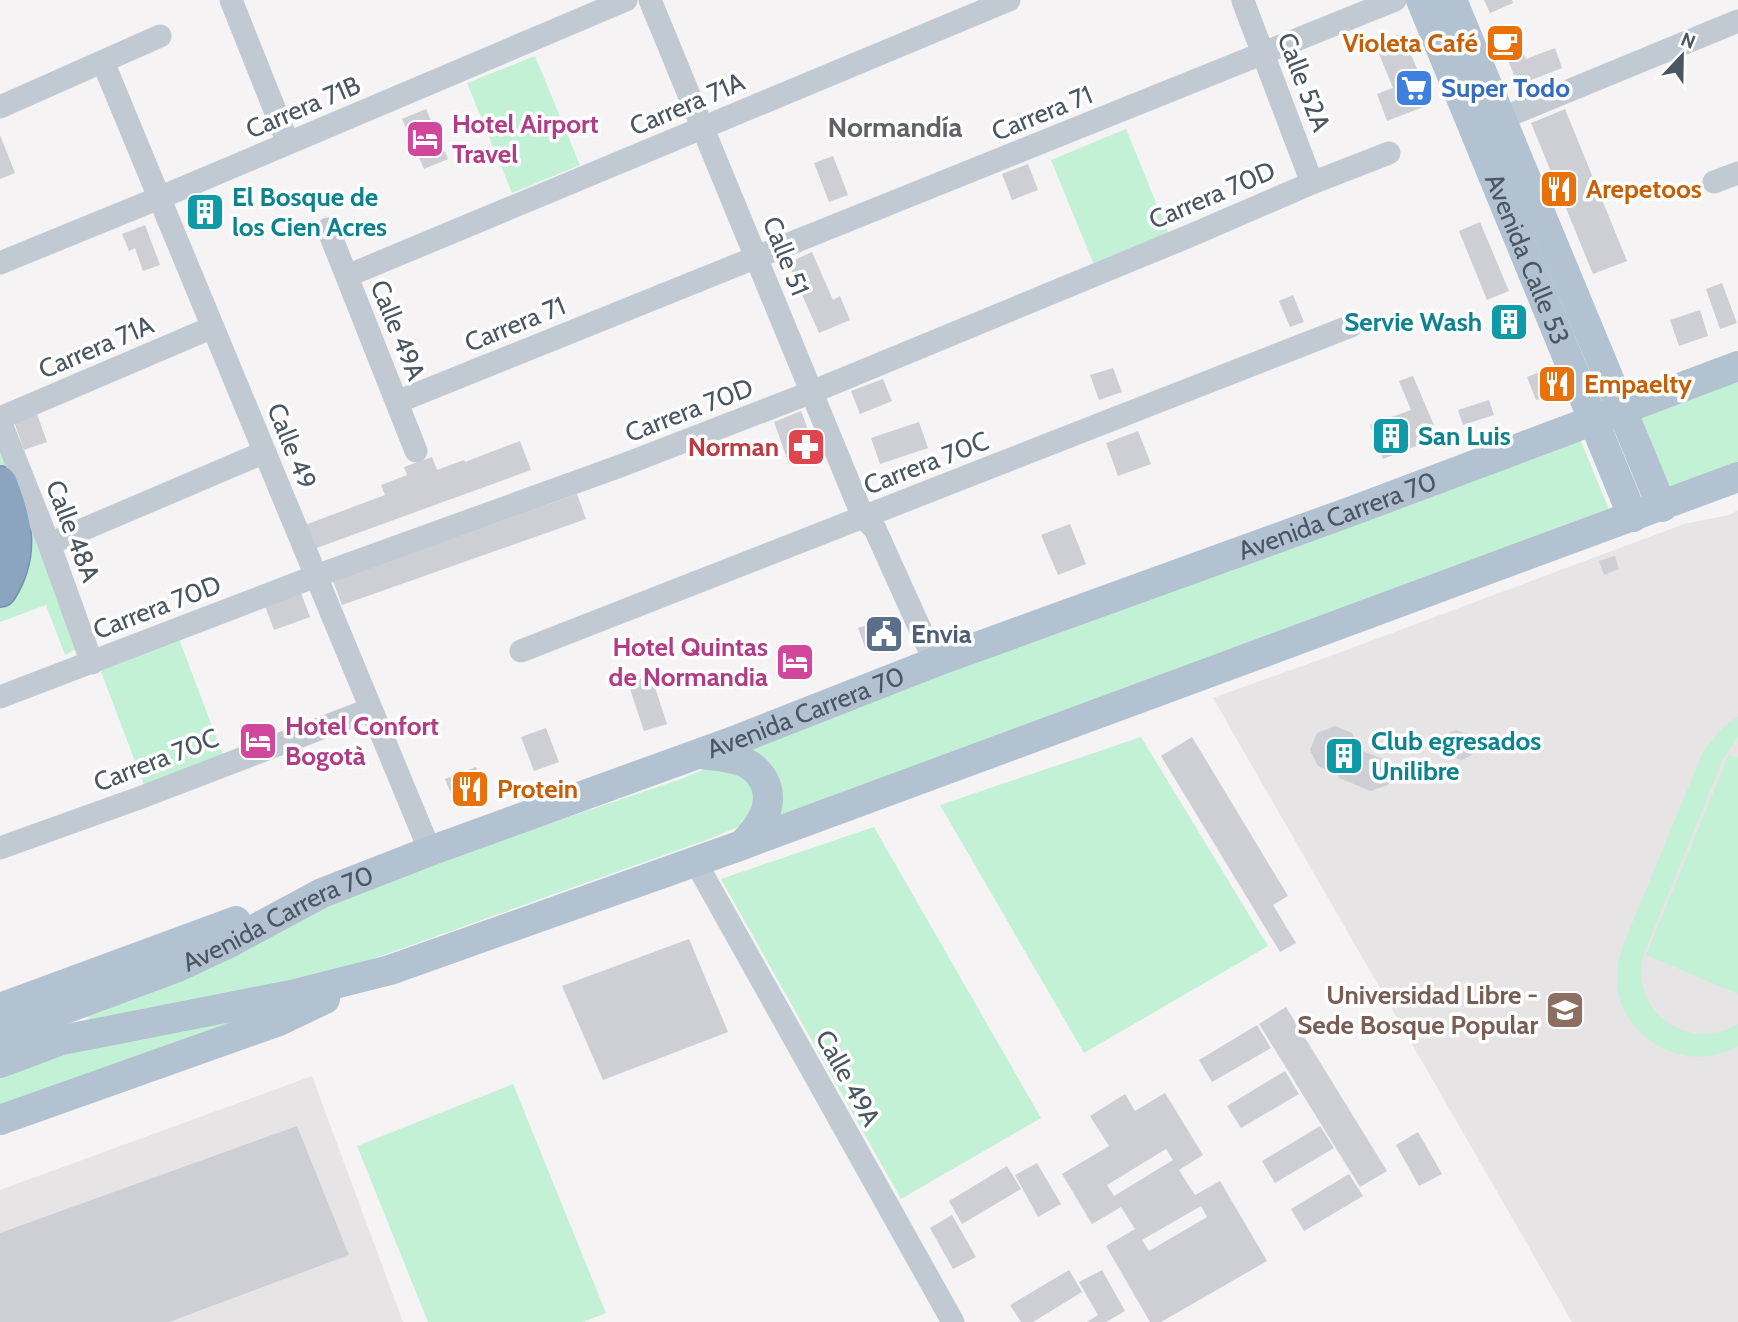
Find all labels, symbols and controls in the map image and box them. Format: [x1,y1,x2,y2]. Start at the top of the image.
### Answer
north arrow [1647,21,1717,91]
cafe icon: Violeta Café [1484,22,1526,64]
place label: Violeta Café [1342,27,1478,59]
street label: Calle 52A [1271,28,1337,136]
text: N [1678,28,1699,54]
street label: Carrera 71A [625,65,749,143]
supermarket icon: Super Todo [1393,67,1435,109]
street label: Carrera 71B [241,69,365,145]
place label: Super Todo [1441,72,1570,104]
street label: Carrera 71 [987,78,1097,148]
place label: Hotel Airport Travel [452,108,599,170]
district label: Normandía [828,110,963,144]
hotel icon: Hotel Airport Travel [404,118,446,160]
street label: Carrera 70D [1144,154,1280,236]
restaurant icon: Arepetoos [1538,168,1580,210]
street label: Avenida Calle 53 [1478,169,1577,349]
place label: Arepetoos [1586,173,1702,205]
place label: El Bosque de los Cien Acres [232,181,387,243]
building icon: El Bosque de los Cien Acres [184,191,226,233]
street label: Calle 51 [756,212,816,300]
street label: Calle 49A [363,275,433,385]
street label: Carrera 71 [460,289,570,359]
building icon: Servie Wash [1488,301,1530,343]
place label: Servie Wash [1344,306,1482,338]
street label: Carrera 71A [34,308,158,386]
restaurant icon: Empaelty [1536,363,1578,405]
place label: Empaelty [1584,368,1692,400]
street label: Carrera 70D [621,371,757,449]
street label: Calle 49 [260,398,324,494]
building icon: San Luis [1370,415,1412,457]
place label: San Luis [1418,420,1511,452]
street label: Carrera 70C [859,425,993,501]
pharmacy icon: Norman [785,426,827,468]
place label: Norman [688,431,779,463]
street label: Avenida Carrera 70 [1234,465,1441,567]
street label: Calle 48A [39,476,107,586]
street label: Carrera 70D [89,568,225,646]
public building icon: Envia [863,613,905,655]
place label: Envia [911,618,972,650]
place label: Hotel Quintas de Normandia [609,631,768,693]
hotel icon: Hotel Quintas de Normandia [774,641,816,683]
street label: Avenida Carrera 70 [703,660,909,765]
place label: Hotel Confort Bogotà [285,710,439,772]
hotel icon: Hotel Confort Bogotà [237,720,279,762]
street label: Carrera 70C [89,722,223,798]
place label: Club egresados Unilibre [1371,725,1541,787]
building icon: Club egresados Unilibre [1323,735,1365,777]
restaurant icon: Protein [449,768,491,810]
place label: Protein [497,773,578,805]
street label: Avenida Carrera 70 [177,859,378,979]
place label: Universidad Libre - Sede Bosque Popular [1297,979,1538,1041]
school or university icon: Universidad Libre - Sede Bosque Popular [1544,989,1586,1031]
street label: Calle 49A [809,1024,887,1132]

